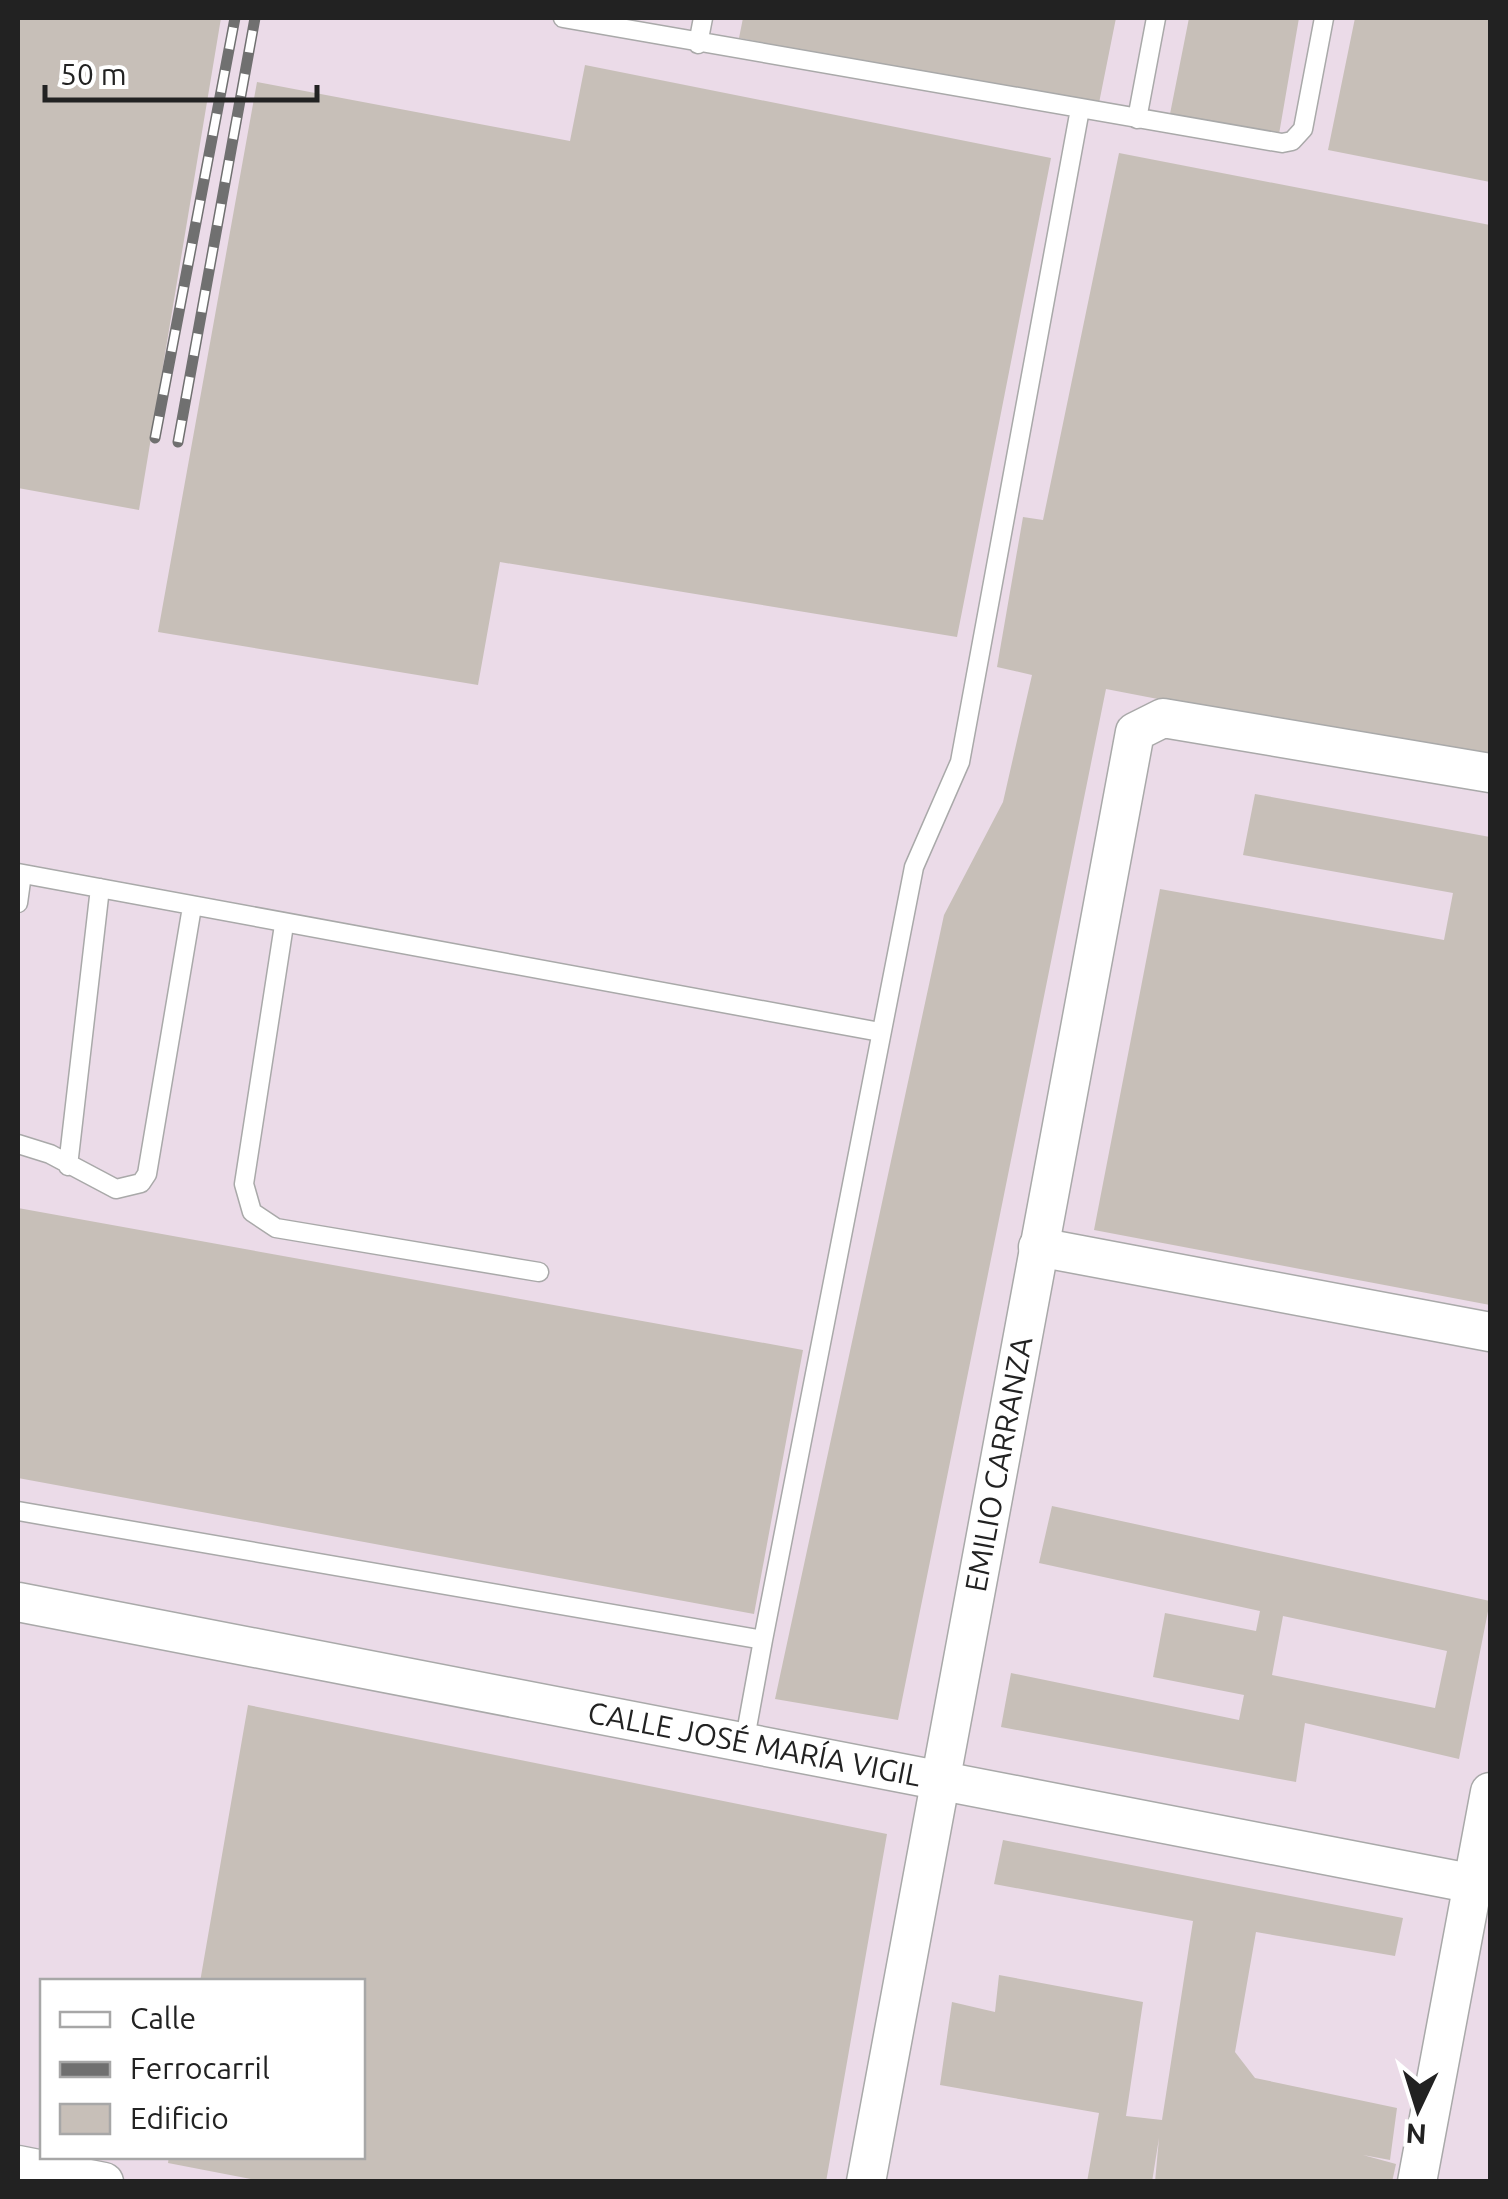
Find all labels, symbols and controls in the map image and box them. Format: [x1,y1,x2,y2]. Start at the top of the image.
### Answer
scale bar [45,40,318,102]
text: 50 m [60,57,127,91]
street label: EMILIO CARRANZA [958,1333,1039,1594]
street label: CALLE JOSÉ MARÍA VIGIL [585,1695,924,1792]
legend [40,1979,365,2159]
text: Calle [130,2001,196,2035]
text: Ferrocarril [130,2051,270,2085]
north arrow [1368,2059,1468,2159]
text: Edificio [130,2101,229,2135]
text: N [1405,2118,1428,2151]

